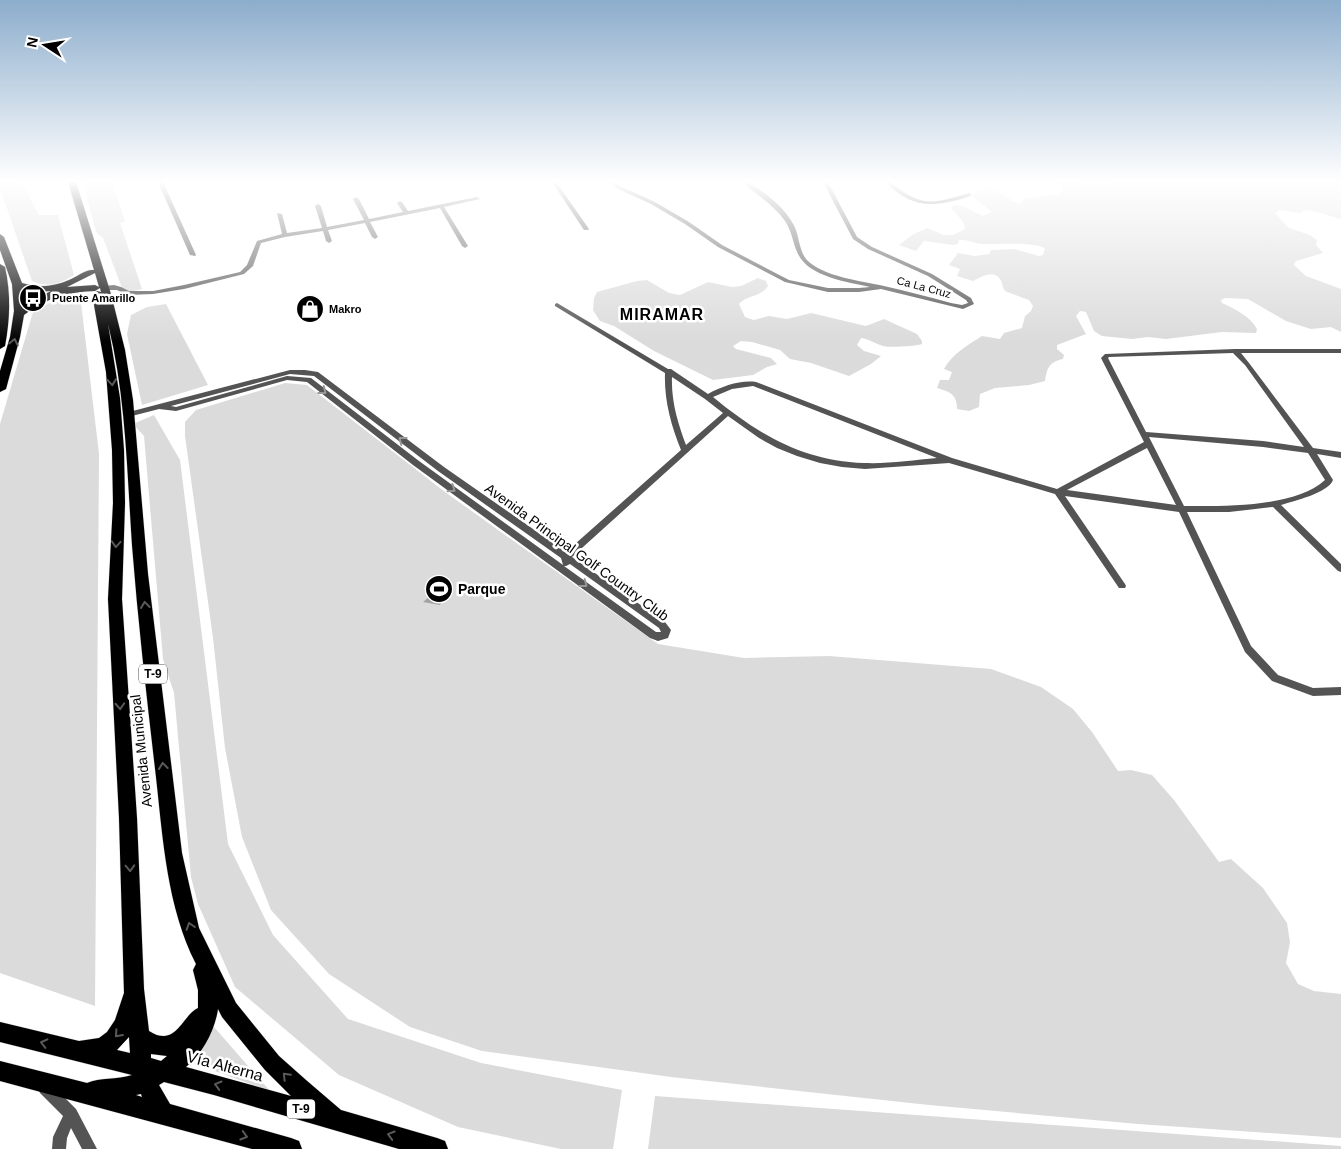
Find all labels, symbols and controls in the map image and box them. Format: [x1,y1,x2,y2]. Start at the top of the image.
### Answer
north arrow [20,20,70,70]
text: N [23,36,41,49]
street label: Ca La Cruz [896,274,952,300]
bus stop icon: Puente Amarillo [18,283,48,313]
place label: Puente Amarillo [52,292,136,304]
shop icon: Makro [295,294,325,324]
place label: Makro [329,303,362,315]
district label: MIRAMAR [620,306,704,323]
one-way arrow [8,338,18,347]
one-way arrow [106,378,117,386]
one-way arrow [317,385,326,394]
one-way arrow [398,437,408,446]
street label: Avenida Principal Golf Country Club [482,480,672,624]
one-way arrow [446,483,456,492]
one-way arrow [110,540,121,548]
sports icon: Parque [424,574,454,604]
one-way arrow [578,578,587,586]
place label: Parque [458,581,506,597]
one-way arrow [140,600,151,608]
road number: T-9 [139,664,167,684]
street label: Avenida Municipal [127,694,155,808]
one-way arrow [115,702,126,710]
one-way arrow [158,762,168,771]
one-way arrow [124,864,135,872]
one-way arrow [186,922,196,931]
one-way arrow [115,1028,124,1037]
one-way arrow [39,1038,48,1049]
street label: Vía Alterna [185,1048,265,1084]
one-way arrow [282,1073,291,1082]
one-way arrow [213,1080,222,1091]
road number: T-9 [287,1100,315,1118]
one-way arrow [239,1130,247,1140]
one-way arrow [387,1131,395,1141]

